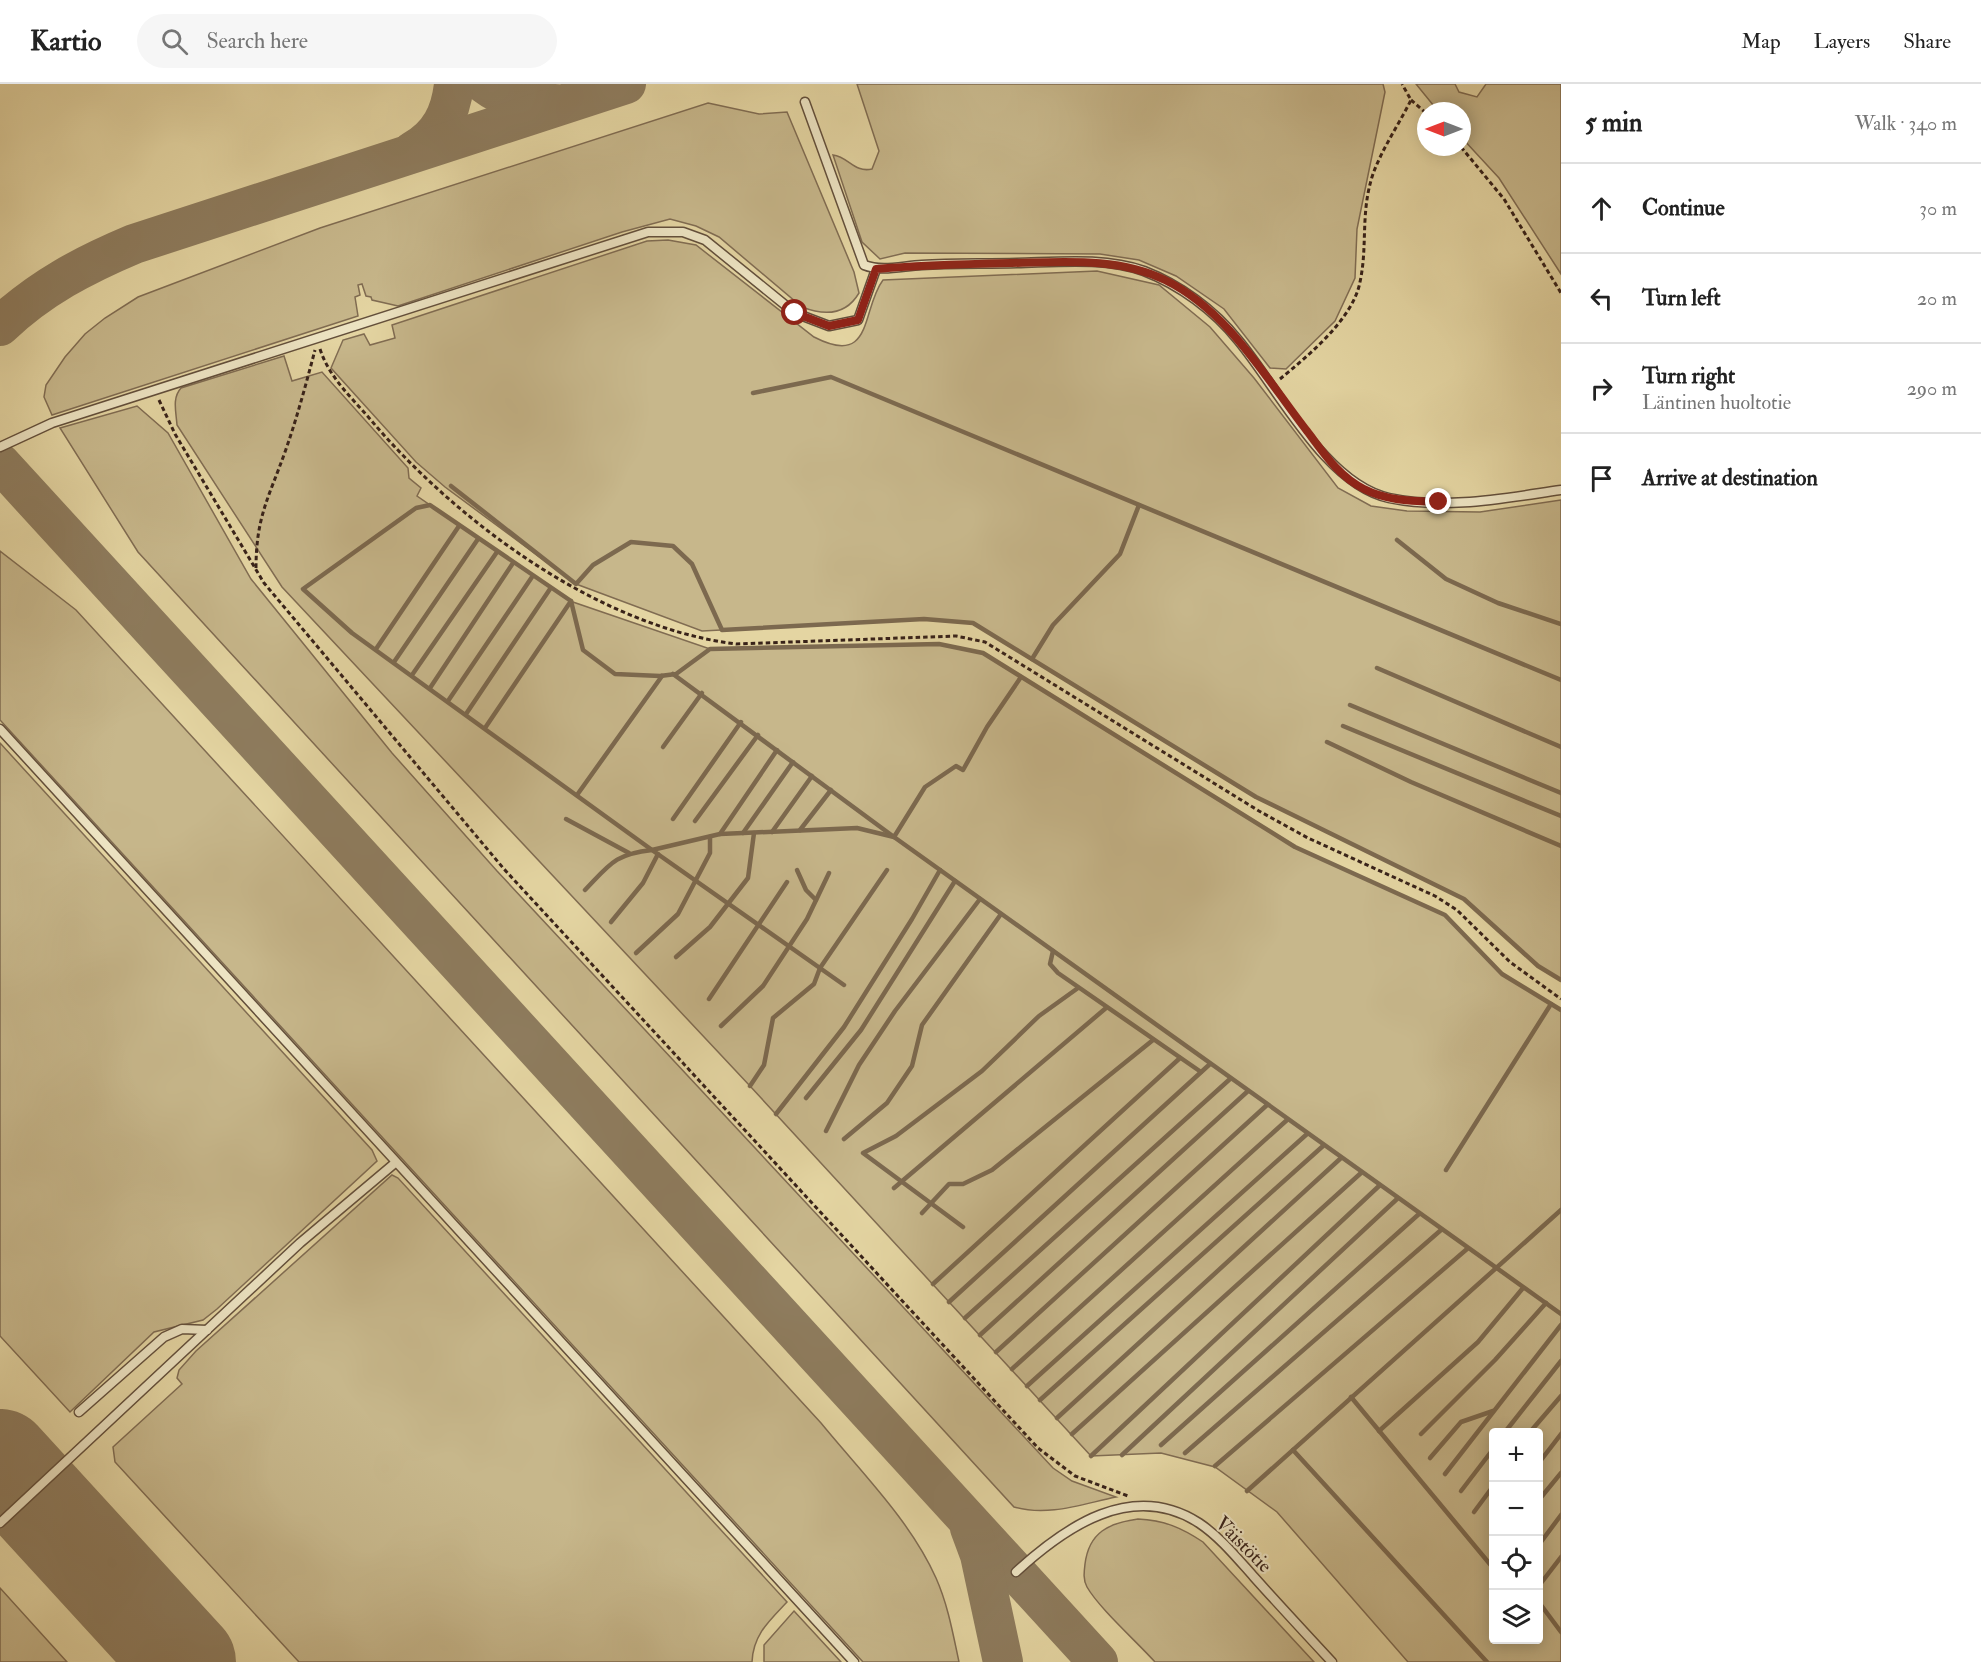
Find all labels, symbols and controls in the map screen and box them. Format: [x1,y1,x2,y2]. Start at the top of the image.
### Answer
search box [137,14,557,68]
text: Kartio [30,24,101,59]
icon: search [158,25,191,58]
text: Search here [206,27,308,55]
text: Map [1741,28,1781,55]
text: Layers [1814,28,1870,55]
text: Share [1903,28,1951,55]
north arrow [1417,102,1471,156]
text: 5 min [1585,107,1642,139]
text: Walk · 340 m [1855,111,1957,136]
icon: ahead [1585,192,1618,225]
text: Continue [1642,194,1725,222]
text: 30 m [1919,196,1957,221]
icon: left [1585,282,1618,315]
text: Turn left [1642,284,1721,312]
text: 20 m [1917,286,1957,311]
route start [781,299,807,325]
text: Turn right [1642,362,1735,390]
icon: right [1585,372,1618,405]
text: 290 m [1907,376,1957,401]
text: Läntinen huoltotie [1642,390,1791,415]
icon: arrive [1585,462,1618,495]
text: Arrive at destination [1642,464,1818,492]
route end [1425,488,1451,514]
map controls [1489,1428,1543,1644]
button: + [1489,1428,1543,1482]
button: − [1489,1482,1543,1536]
street label: Väistötie [1210,1511,1277,1578]
button: locate [1489,1536,1543,1590]
button: layers [1489,1590,1543,1644]

